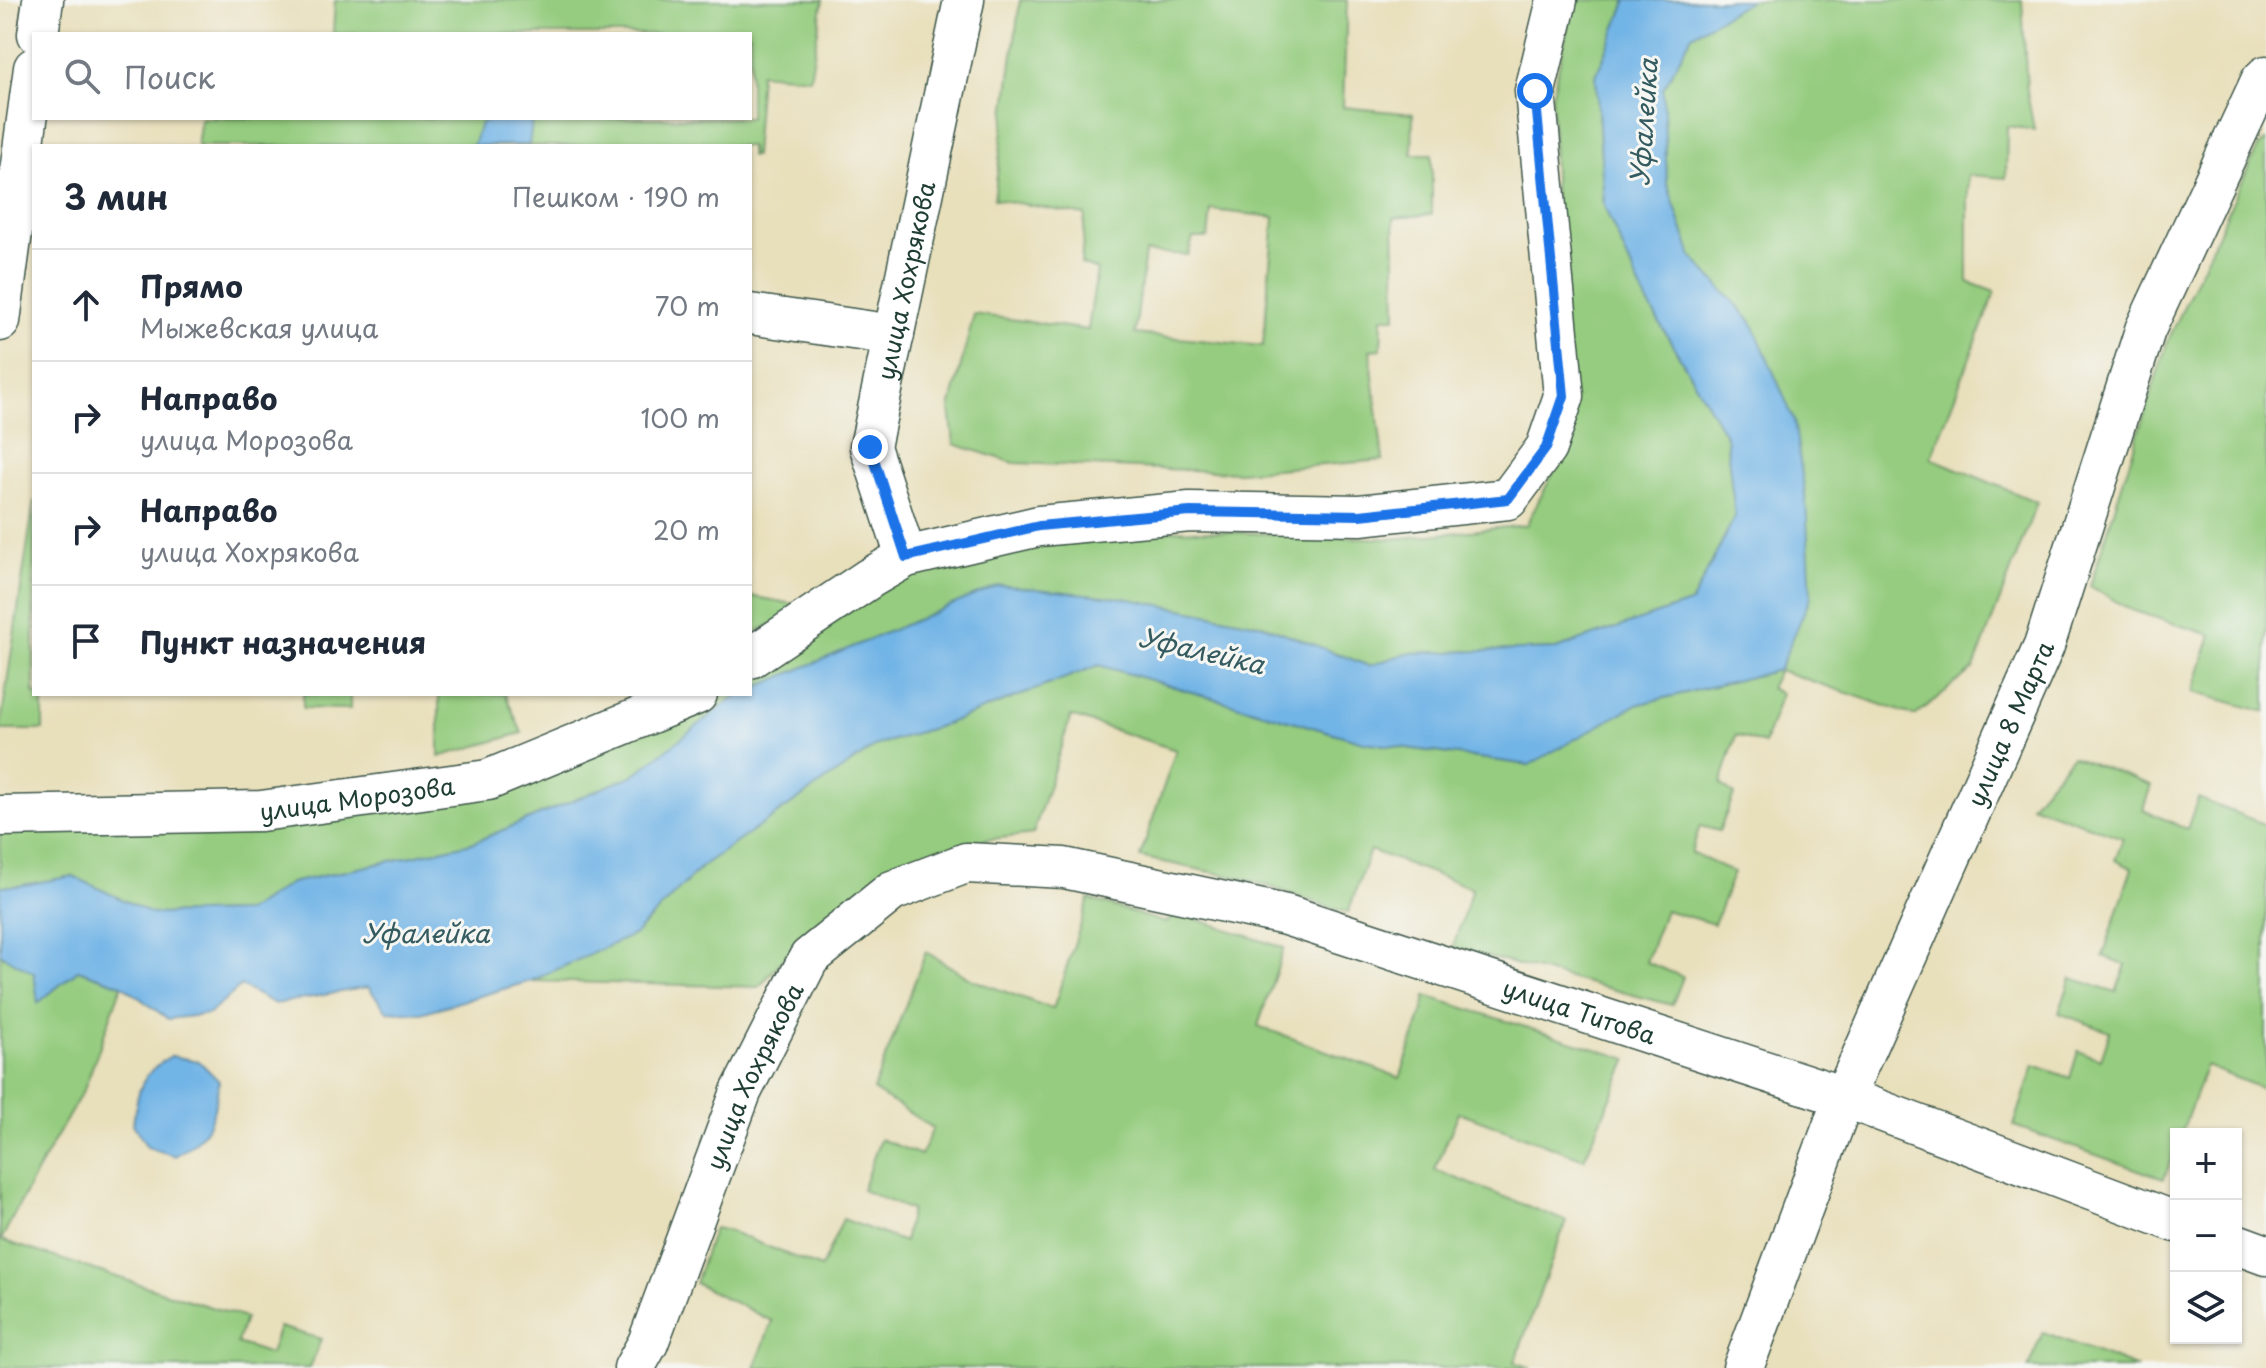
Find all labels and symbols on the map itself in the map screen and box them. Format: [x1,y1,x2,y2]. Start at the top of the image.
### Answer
water label: Уфалейка [1619,56,1667,187]
route start [1517,73,1553,109]
street label: улица Хохрякова [867,178,943,383]
route end [852,429,888,465]
water label: Уфалейка [1135,617,1269,684]
street label: улица 8 Марта [1957,634,2062,812]
street label: улица Морозова [257,767,457,829]
water label: Уфалейка [362,913,491,952]
street label: улица Титова [1498,969,1661,1052]
street label: улица Хохрякова [696,976,812,1175]

